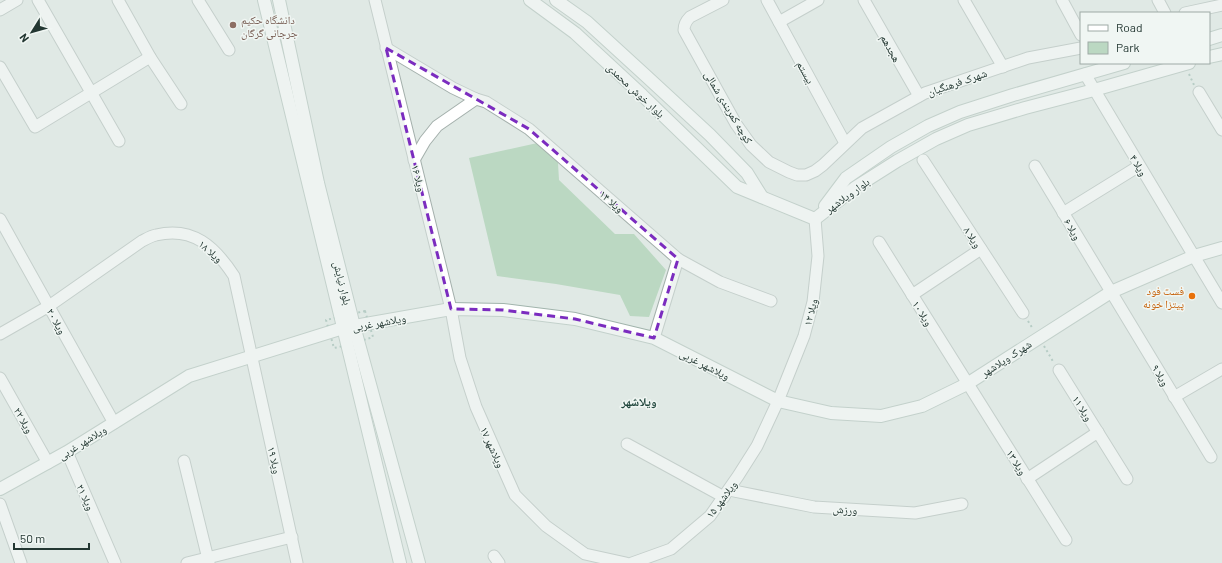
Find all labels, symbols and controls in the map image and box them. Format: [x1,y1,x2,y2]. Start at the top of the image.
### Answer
north arrow [12,12,52,52]
legend [1080,12,1210,64]
place label: دانشگاه حکیم جرجانی گرگان [241,13,298,40]
marker: دانشگاه حکیم جرجانی گرگان [228,20,238,30]
text: Road [1116,20,1143,34]
text: N [16,31,31,45]
street label: هجدهم [876,32,904,65]
text: Park [1116,40,1140,54]
street label: بیستم [793,58,818,87]
street label: بلوار خوش محمدی [604,60,668,121]
street label: شهرک فرهنگیان [926,66,989,99]
street label: کوچه کمربندی شمالی [701,68,756,147]
street label: ۴ ویلا [1127,152,1150,178]
street label: ۱۶ ویلا [409,163,429,193]
street label: بلوار ویلاشهر [822,175,872,216]
street label: ۱۴ ویلا [597,187,627,215]
street label: ۶ ویلا [1061,216,1084,242]
street label: ویلا ۸ [961,224,985,250]
street label: ویلا ۱۸ [196,237,226,265]
street label: بلوار نیایش [330,260,355,306]
place label: فست فود پیتزا خونه [1143,284,1184,311]
marker: فست فود پیتزا خونه [1187,291,1197,301]
street label: ویلا ۱۲ [800,297,820,327]
street label: ۱۰ ویلا [910,298,936,328]
street label: ویلا ۲۰ [44,306,69,336]
street label: ویلاشهر غربی [351,311,407,334]
street label: شهرک ویلاشهر [977,337,1034,380]
street label: ویلاشهر غربی [677,346,732,383]
street label: ۹ ویلا [1149,362,1172,388]
street label: ۱۱ ویلا [1070,393,1096,423]
district label: ویلاشهر [620,394,657,409]
street label: ویلا ۲۲ [11,405,37,435]
street label: ویلاشهر غربی [56,422,109,463]
street label: ویلاشهر ۱۷ [478,424,508,470]
street label: ۱۹ ویلا [265,445,284,475]
street label: ۱۳ ویلا [1004,447,1030,477]
street label: ویلاشهر ۱۵ [703,478,739,520]
street label: ویلا ۲۱ [74,482,98,512]
street label: ورزش [832,502,858,517]
scale bar [14,525,89,551]
text: 50 m [20,531,45,545]

